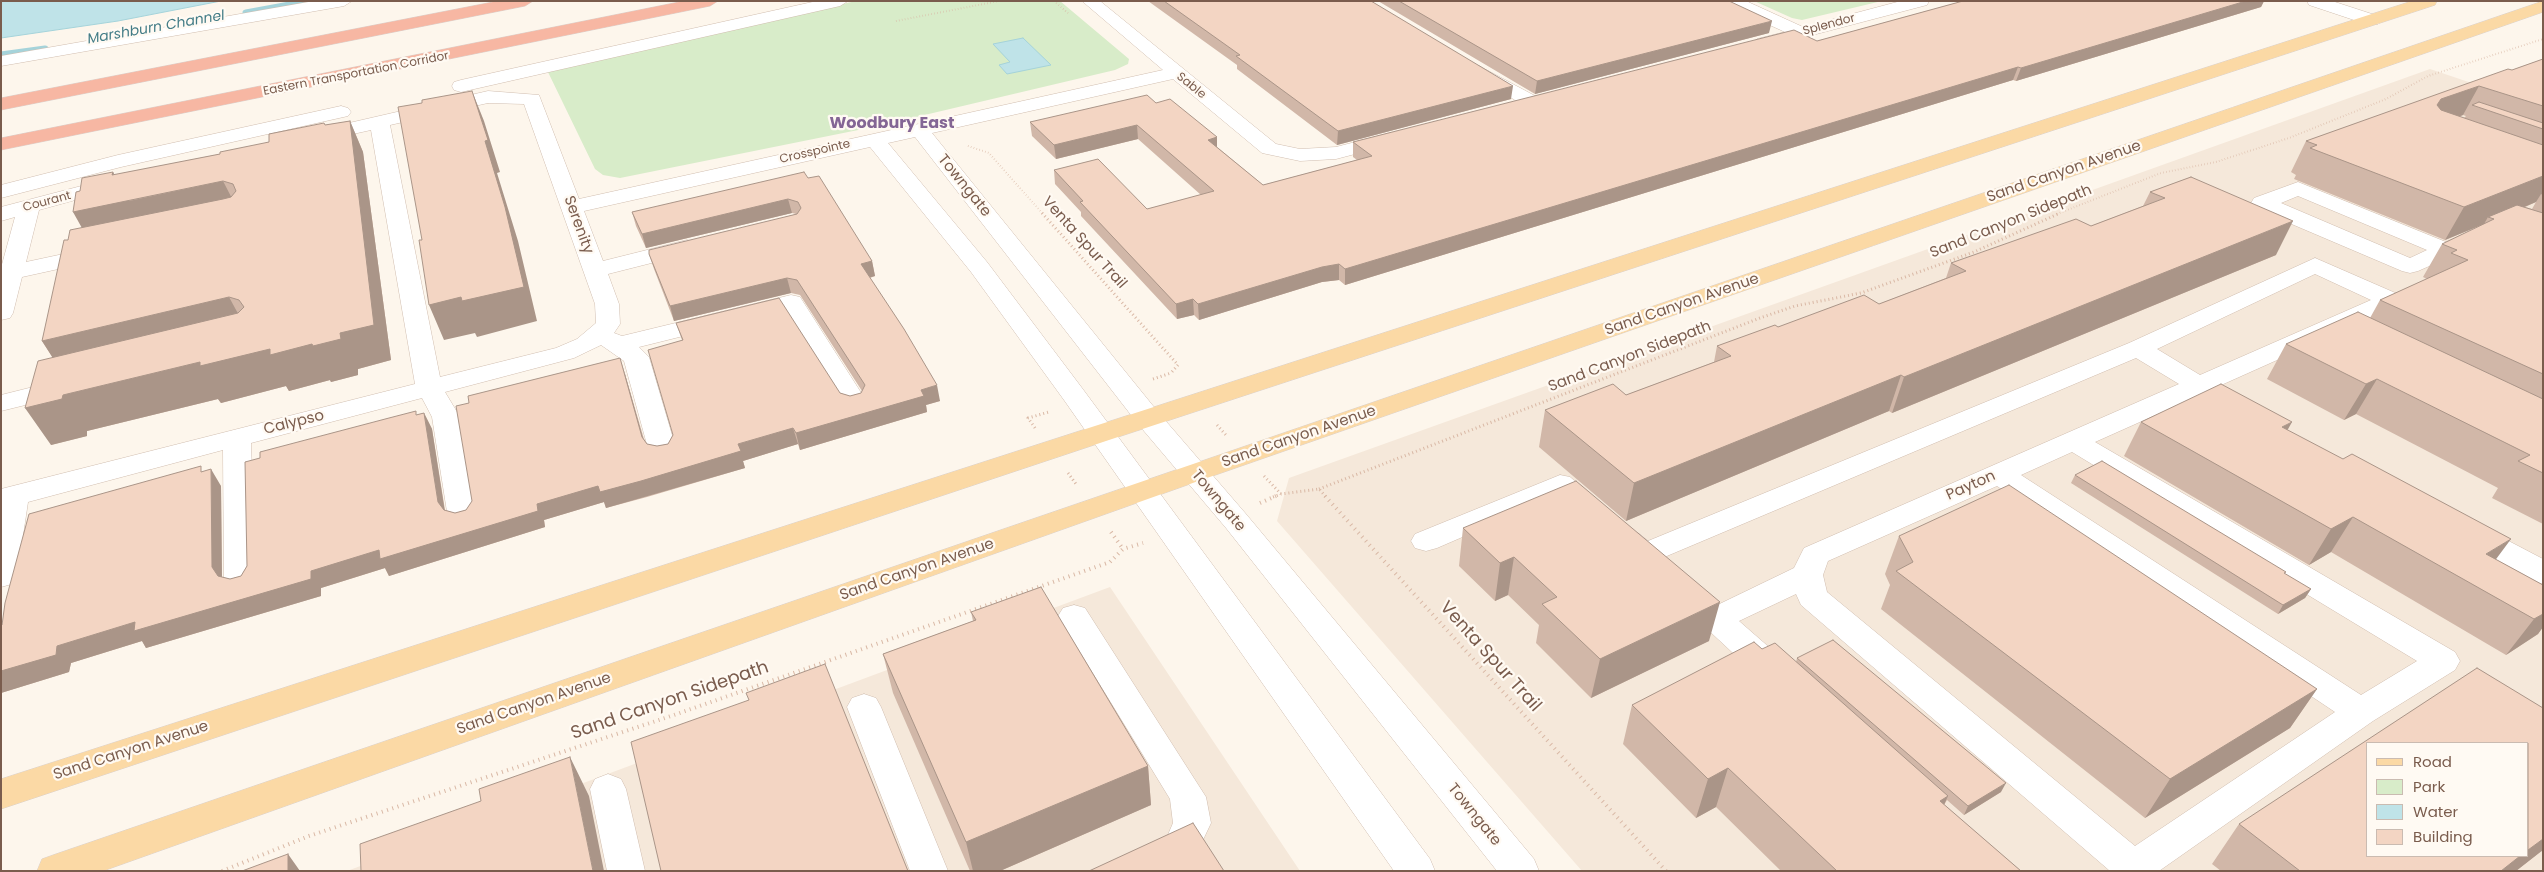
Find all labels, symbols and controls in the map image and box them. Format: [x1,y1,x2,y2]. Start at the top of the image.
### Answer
water label: Marshburn Channel [86,8,226,48]
street label: Splendor [1801,11,1857,39]
street label: Eastern Transportation Corridor [262,49,450,99]
street label: Sable [1173,70,1209,102]
district label: Woodbury East [829,114,955,134]
street label: Crosspointe [778,137,852,167]
street label: Sand Canyon Avenue [1984,137,2144,207]
street label: Towngate [934,151,994,221]
street label: Sand Canyon Sidepath [1927,181,2095,263]
street label: Courant [21,189,73,215]
street label: Venta Spur Trail [1038,193,1130,293]
street label: Serenity [559,194,597,256]
street label: Sand Canyon Avenue [1602,270,1762,340]
street label: Sand Canyon Sidepath [1546,318,1714,396]
street label: Sand Canyon Avenue [1219,402,1379,472]
street label: Calypso [262,407,326,439]
street label: Towngate [1187,467,1249,535]
street label: Payton [1944,467,1998,505]
street label: Sand Canyon Avenue [837,535,997,605]
street label: Venta Spur Trail [1435,597,1545,717]
street label: Sand Canyon Sidepath [568,657,772,745]
street label: Sand Canyon Avenue [454,669,614,739]
street label: Sand Canyon Avenue [51,717,211,785]
legend [2366,742,2529,857]
text: Road [2413,751,2452,772]
text: Park [2413,776,2445,797]
street label: Towngate [1444,780,1504,850]
text: Water [2413,801,2458,822]
text: Building [2413,826,2473,847]

